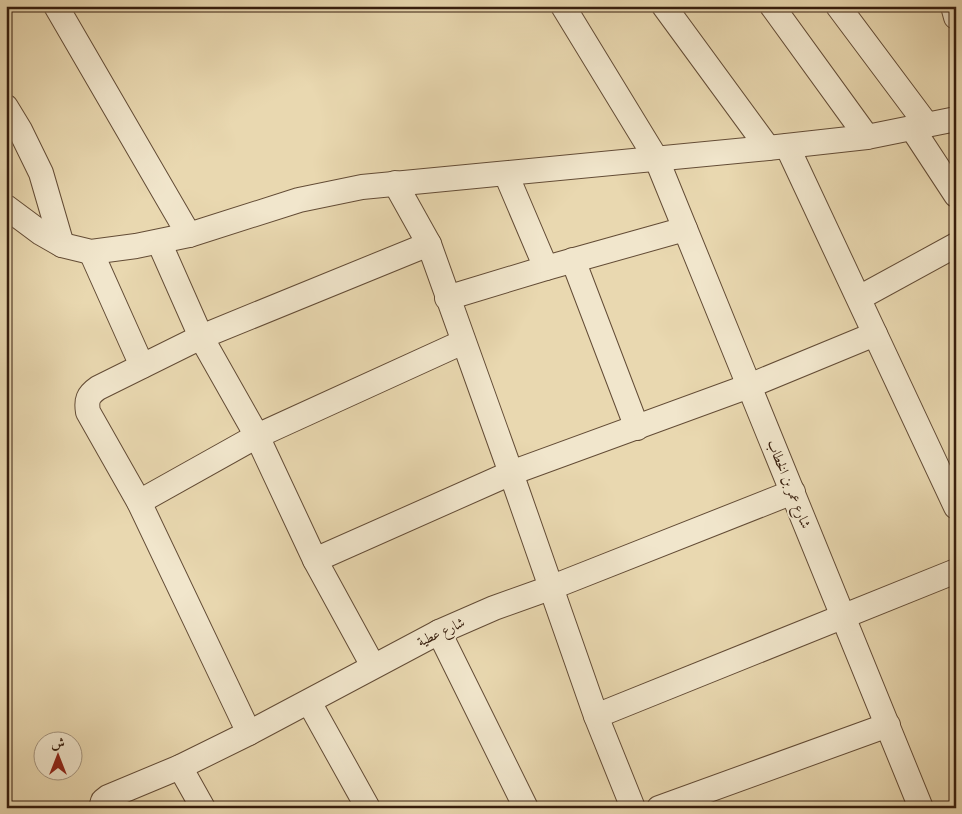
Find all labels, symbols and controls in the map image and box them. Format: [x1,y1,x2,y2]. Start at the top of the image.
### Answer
street label: شارع عمر بن الخطاب [761,437,815,532]
street label: شارع عطية [415,614,469,653]
north arrow [32,732,82,782]
text: ش [51,735,65,752]

